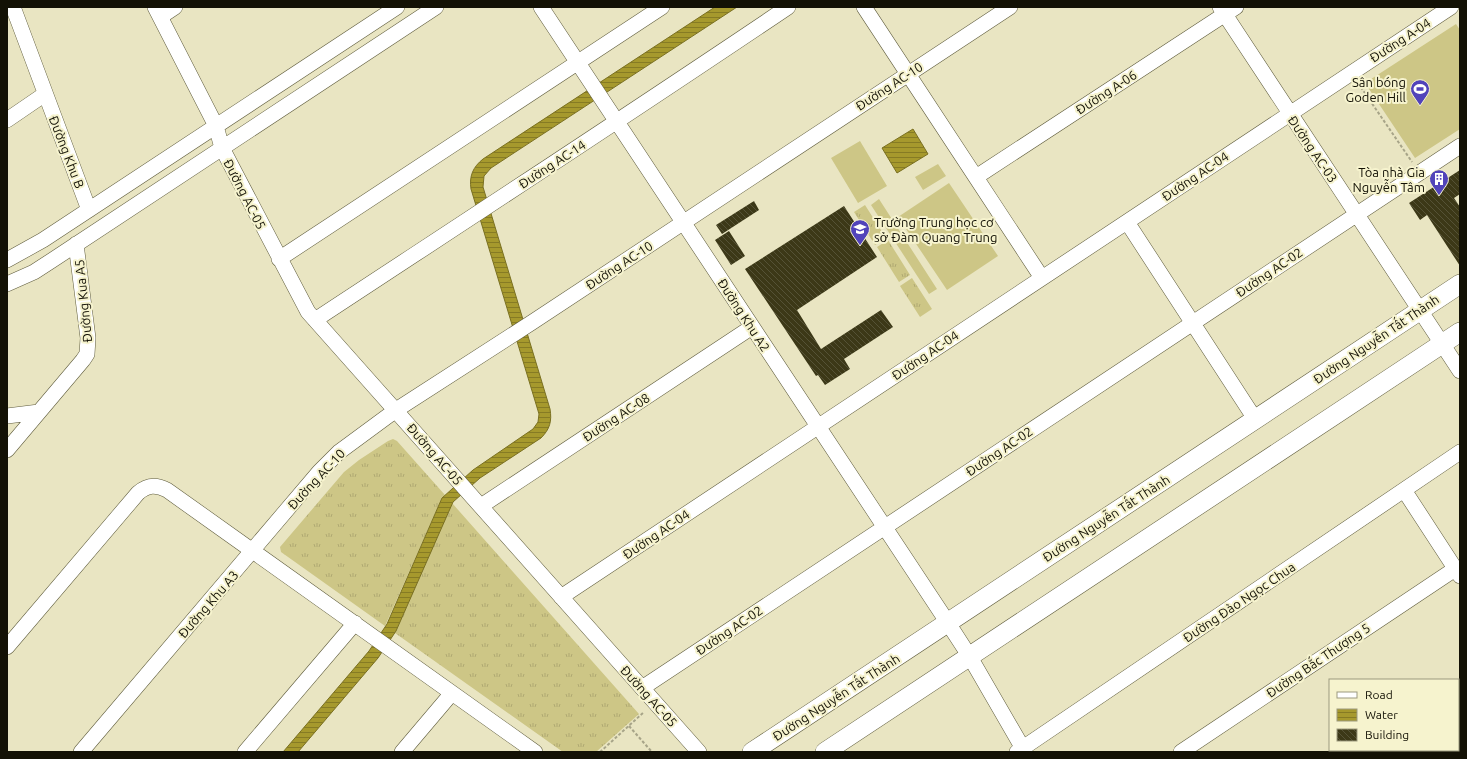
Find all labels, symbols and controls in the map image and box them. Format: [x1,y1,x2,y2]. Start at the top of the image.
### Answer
street label: Đường A-04 [1367,15,1433,65]
street label: Đường AC-10 [853,59,925,113]
street label: Đường A-06 [1073,67,1139,117]
place label: Sân bóng Goden Hill [1346,75,1407,104]
sports icon: Sân bóng Goden Hill [1409,78,1431,106]
street label: Đường AC-03 [1286,113,1340,185]
street label: Đường Khu B [47,114,87,190]
street label: Đường AC-14 [516,137,588,191]
street label: Đường AC-04 [1159,149,1231,203]
street label: Đường AC-05 [221,157,269,231]
place label: Tòa nhà Gia Nguyễn Tâm [1352,165,1425,194]
building icon: Tòa nhà Gia Nguyễn Tâm [1428,168,1450,196]
place label: Trường Trung học cơ sở Đàm Quang Trung [874,215,997,245]
school or university icon: Trường Trung học cơ sở Đàm Quang Trung [849,218,871,246]
street label: Đường AC-10 [583,238,655,292]
street label: Đường AC-02 [1233,245,1305,299]
street label: Đường Kua A5 [72,259,94,343]
street label: Đường Khu A2 [715,276,773,354]
street label: Đường Nguyễn Tất Thành [1309,290,1441,386]
street label: Đường AC-04 [889,328,961,382]
street label: Đường AC-08 [580,390,652,444]
street label: Đường AC-05 [404,420,466,488]
street label: Đường AC-02 [963,424,1035,478]
street label: Đường AC-10 [285,446,347,512]
street label: Đường Nguyễn Tất Thành [1039,470,1172,564]
street label: Đường AC-04 [620,507,692,561]
street label: Đường Đào Ngọc Chua [1180,559,1298,646]
street label: Đường Khu A3 [175,568,241,640]
street label: Đường AC-02 [693,603,765,657]
street label: Đường Bắc Thượng 5 [1263,619,1373,701]
street label: Đường Nguyễn Tất Thành [769,649,902,743]
street label: Đường AC-05 [618,663,680,729]
legend [1329,679,1459,751]
text: Road [1365,688,1393,701]
text: Water [1365,708,1398,721]
text: Building [1365,728,1409,741]

